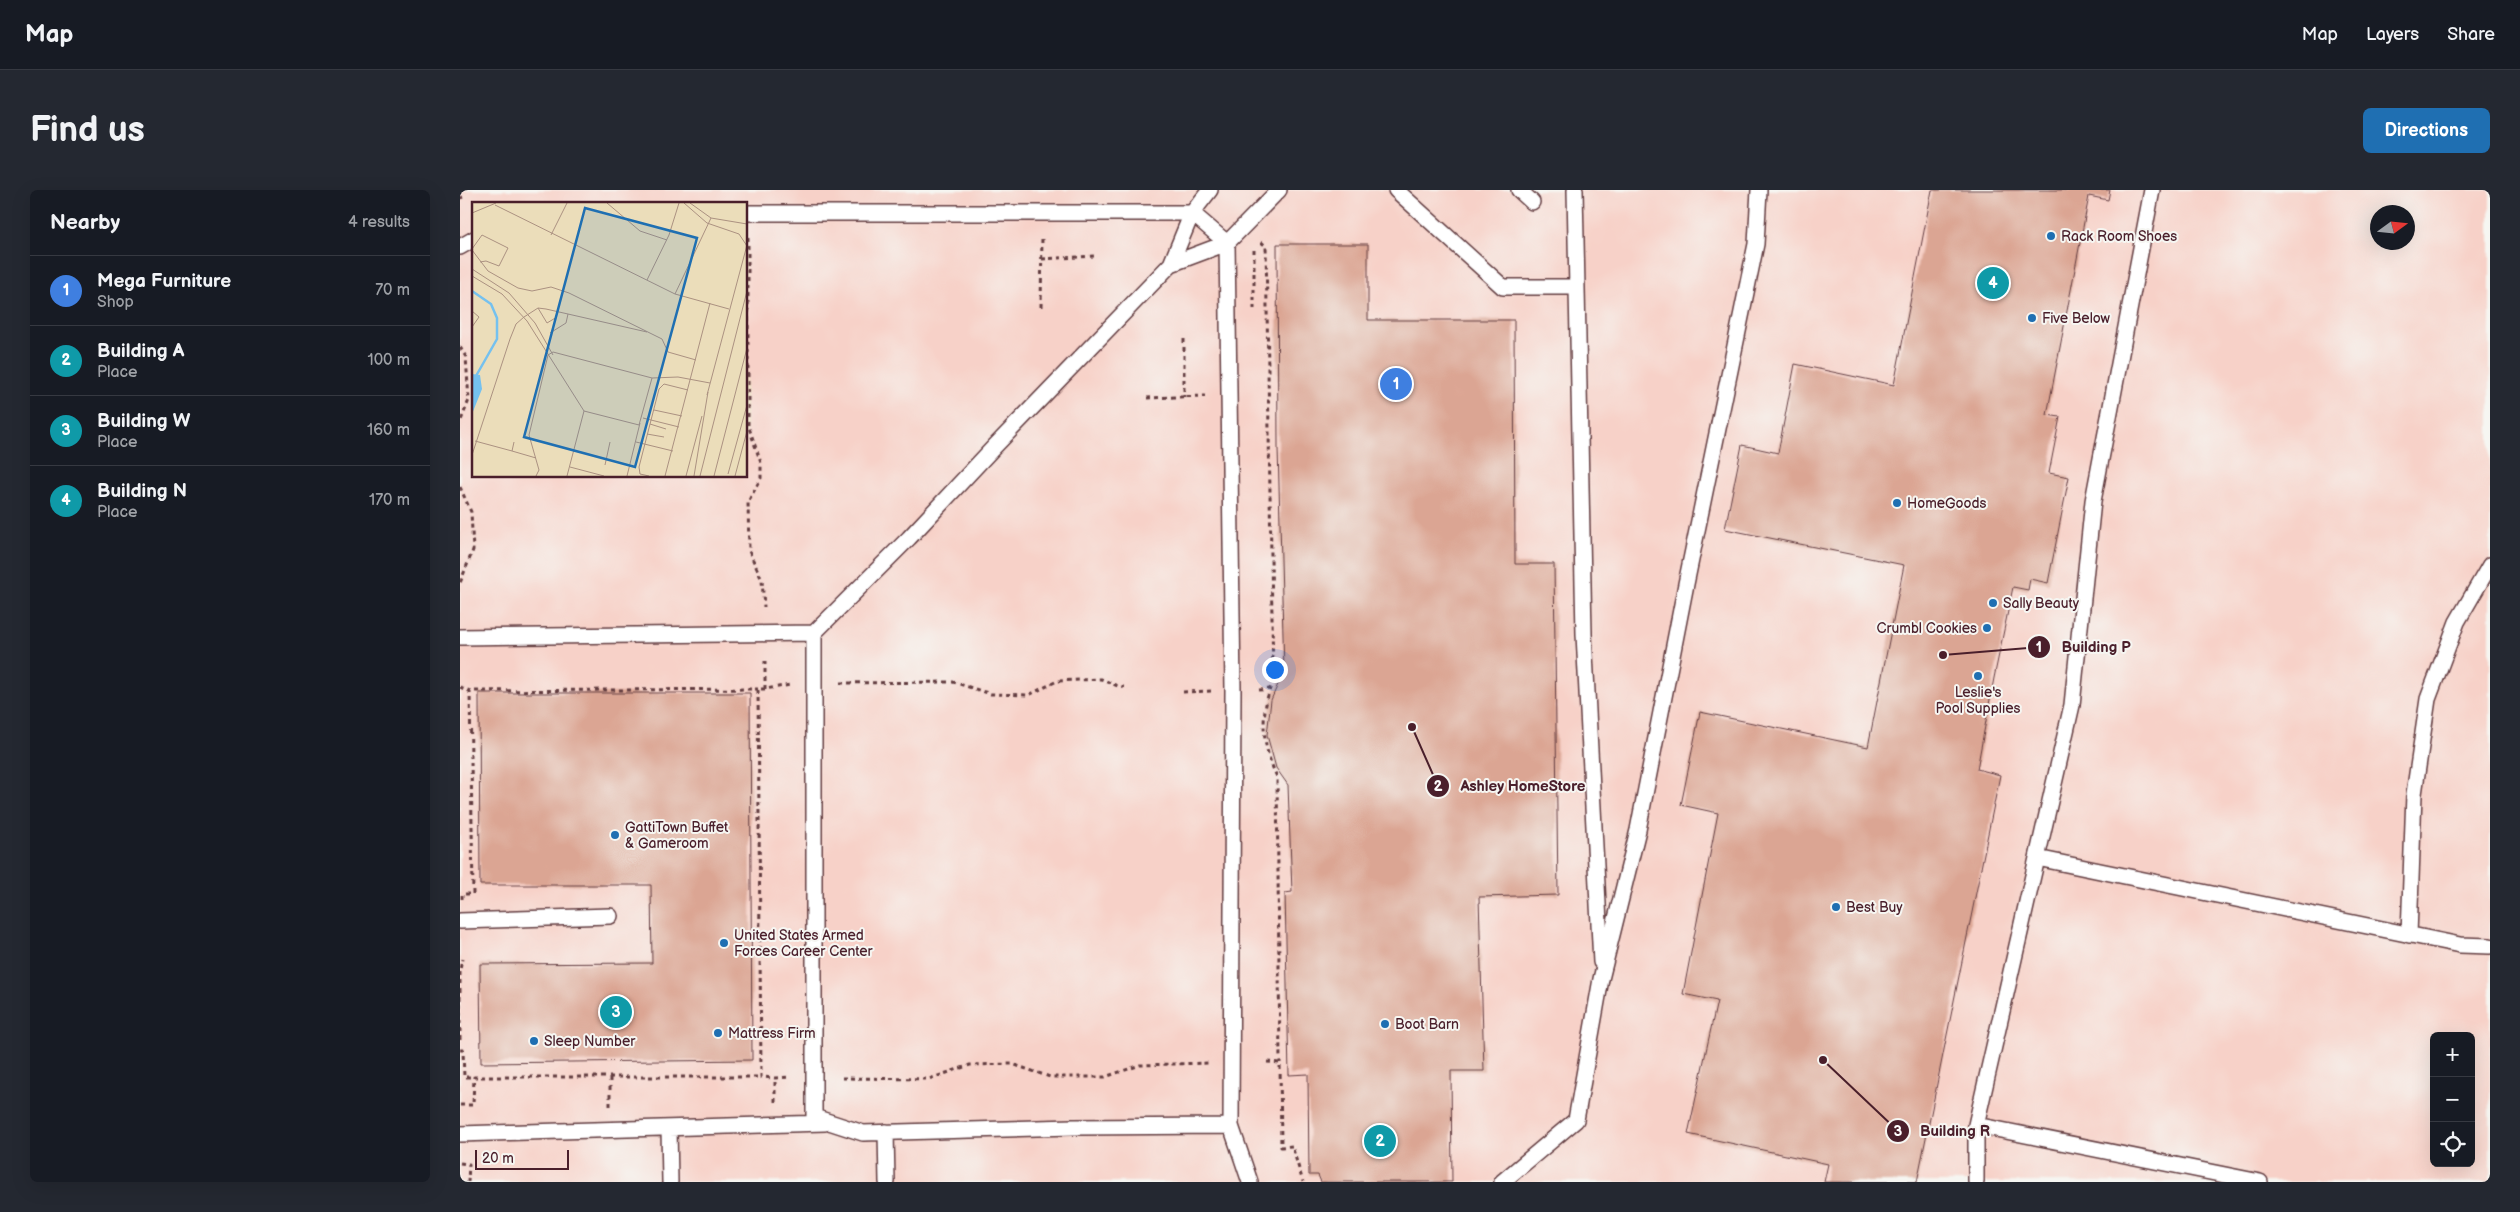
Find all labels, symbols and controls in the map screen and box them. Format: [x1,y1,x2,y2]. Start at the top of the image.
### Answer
text: Map [25,20,73,49]
text: Map [2302,24,2338,45]
text: Layers [2366,24,2419,45]
text: Share [2447,24,2495,45]
button: Directions [2363,108,2490,153]
text: Find us [30,109,145,152]
inset map [472,202,748,478]
north arrow [2370,205,2415,250]
text: Nearby [50,210,120,235]
text: 4 results [348,213,410,232]
place label: Rack Room Shoes [2061,228,2177,245]
marker: Rack Room Shoes [2045,230,2057,242]
pin: 4 [1977,264,2009,302]
text: Mega Furniture [97,270,231,293]
text: 1 [63,281,69,300]
text: 70 m [375,281,410,300]
text: Shop [97,293,134,312]
place label: Five Below [2042,310,2111,327]
marker: Five Below [2026,312,2038,324]
text: Building A [97,340,184,363]
text: 2 [61,351,71,370]
text: 100 m [367,351,410,370]
text: Place [97,363,138,382]
pin: 1 [1380,365,1412,403]
text: Building W [97,410,190,433]
text: 3 [61,421,71,440]
text: 160 m [367,421,410,440]
text: Place [97,433,138,452]
text: Building N [97,480,187,503]
text: 4 [61,491,71,510]
text: 170 m [369,491,410,510]
place label: HomeGoods [1907,495,1986,512]
marker: HomeGoods [1891,497,1903,509]
text: Place [97,503,138,522]
place label: Sally Beauty [2003,595,2080,612]
marker: Sally Beauty [1987,597,1999,609]
place label: Crumbl Cookies [1876,620,1977,637]
marker: Crumbl Cookies [1981,622,1993,634]
callout: Building P [2026,632,2140,662]
text: 1 [2036,638,2042,657]
text: Building P [2061,638,2131,657]
your location [1262,657,1288,683]
marker: Leslie's Pool Supplies [1972,670,1984,682]
place label: Leslie's Pool Supplies [1936,684,2021,717]
callout: Ashley HomeStore [1426,771,1596,801]
text: 2 [1434,777,1443,796]
text: Ashley HomeStore [1460,777,1586,796]
place label: GattiTown Buffet & Gameroom [625,819,729,852]
marker: GattiTown Buffet & Gameroom [609,829,621,841]
place label: Best Buy [1846,899,1903,916]
marker: Best Buy [1830,901,1842,913]
place label: United States Armed Forces Career Center [734,927,874,960]
marker: United States Armed Forces Career Center [718,937,730,949]
pin: 3 [600,993,632,1031]
place label: Boot Barn [1395,1016,1459,1033]
marker: Boot Barn [1379,1018,1391,1030]
place label: Mattress Firm [728,1025,816,1042]
marker: Mattress Firm [712,1027,724,1039]
map controls [2430,1032,2475,1167]
button: + [2430,1032,2475,1077]
place label: Sleep Number [544,1033,636,1050]
marker: Sleep Number [528,1035,540,1047]
button: − [2430,1077,2475,1122]
callout: Building R [1885,1116,2000,1146]
pin: 2 [1364,1122,1396,1160]
text: 3 [1894,1122,1903,1141]
text: Building R [1920,1122,1990,1141]
button: locate [2430,1122,2475,1167]
scale bar [475,1147,569,1170]
text: 20 m [482,1150,514,1167]

